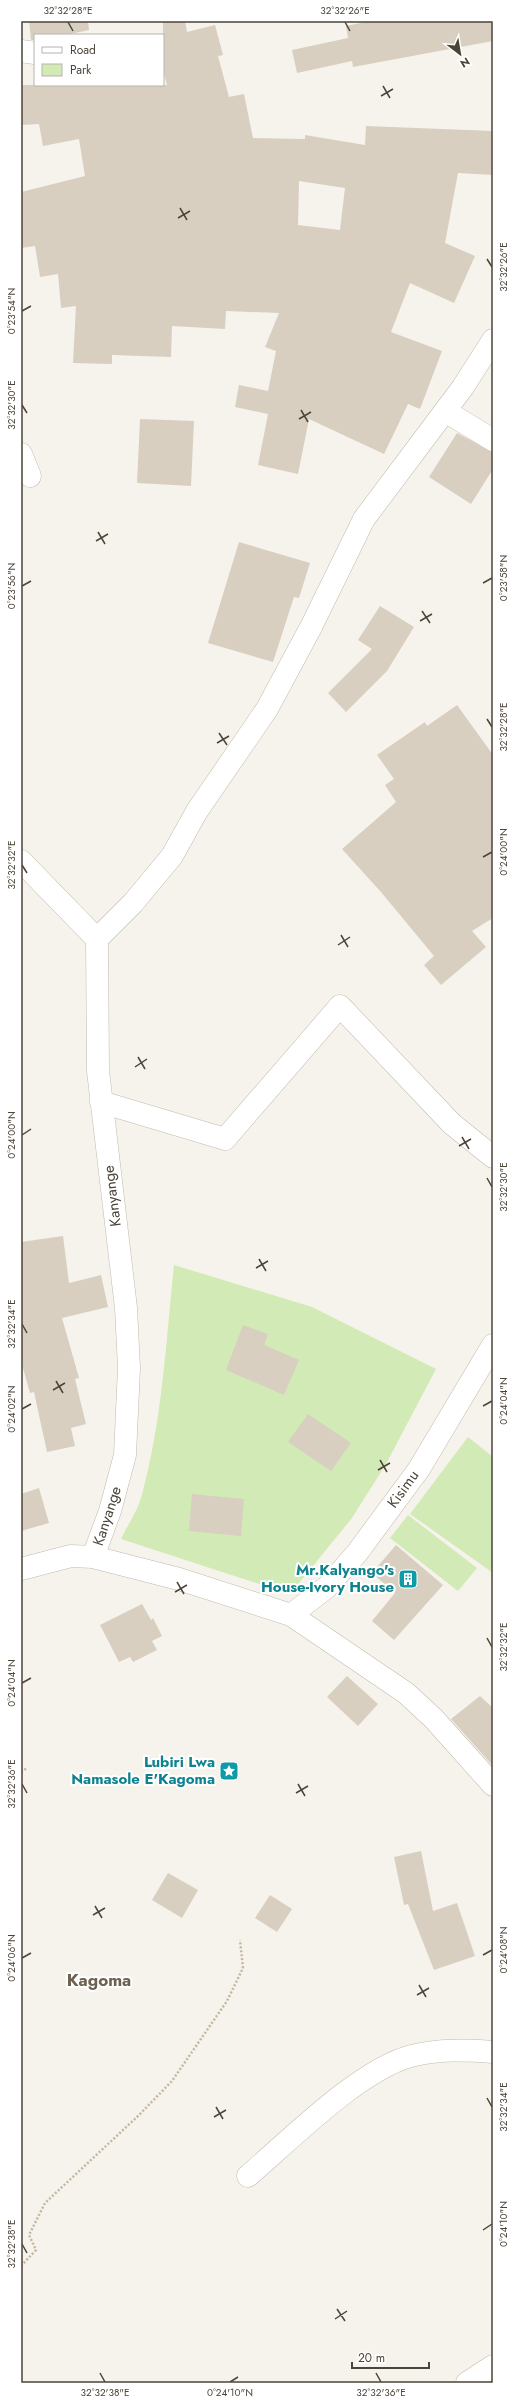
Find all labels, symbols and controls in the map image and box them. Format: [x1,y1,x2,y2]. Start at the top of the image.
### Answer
text: 32°32'28"E [43,3,93,18]
text: 32°32'26"E [320,3,370,18]
legend [34,34,164,86]
north arrow [440,34,480,74]
text: Road [70,41,96,59]
text: N [457,53,473,72]
text: Park [70,61,92,79]
text: 32°32'26"E [496,242,511,292]
text: 0°23'54"N [4,288,19,334]
text: 32°32'30"E [4,380,19,430]
text: 0°23'58"N [496,555,511,601]
text: 0°23'56"N [4,563,19,609]
text: 32°32'28"E [496,702,511,752]
text: 0°24'00"N [496,828,511,876]
text: 32°32'32"E [4,840,19,890]
text: 0°24'00"N [4,1111,19,1159]
text: 32°32'30"E [496,1162,511,1212]
street label: Kanyange [97,1164,127,1228]
text: 32°32'34"E [4,1299,19,1349]
text: 0°24'04"N [496,1377,511,1425]
text: 0°24'02"N [4,1385,19,1433]
street label: Kisimu [382,1466,424,1512]
street label: Kanyange [87,1483,127,1549]
place label: Mr.Kalyango's House-Ivory House [261,1559,394,1598]
building icon: Mr.Kalyango's House-Ivory House [397,1568,419,1590]
text: 32°32'32"E [496,1622,511,1672]
text: 0°24'04"N [4,1659,19,1707]
place label: Lubiri Lwa Namasole E'Kagoma [71,1751,215,1790]
text: 32°32'36"E [4,1759,19,1809]
place icon: Lubiri Lwa Namasole E'Kagoma [218,1760,240,1782]
text: 0°24'08"N [496,1926,511,1974]
text: 0°24'06"N [4,1934,19,1982]
district label: Kagoma [67,1968,131,1992]
text: 32°32'34"E [496,2082,511,2132]
text: 0°24'10"N [496,2201,511,2247]
text: 32°32'38"E [4,2220,19,2269]
scale bar [352,2344,429,2370]
text: 20 m [358,2349,385,2367]
text: 32°32'38"E [81,2385,130,2400]
text: 0°24'10"N [207,2385,253,2400]
text: 32°32'36"E [356,2385,406,2400]

